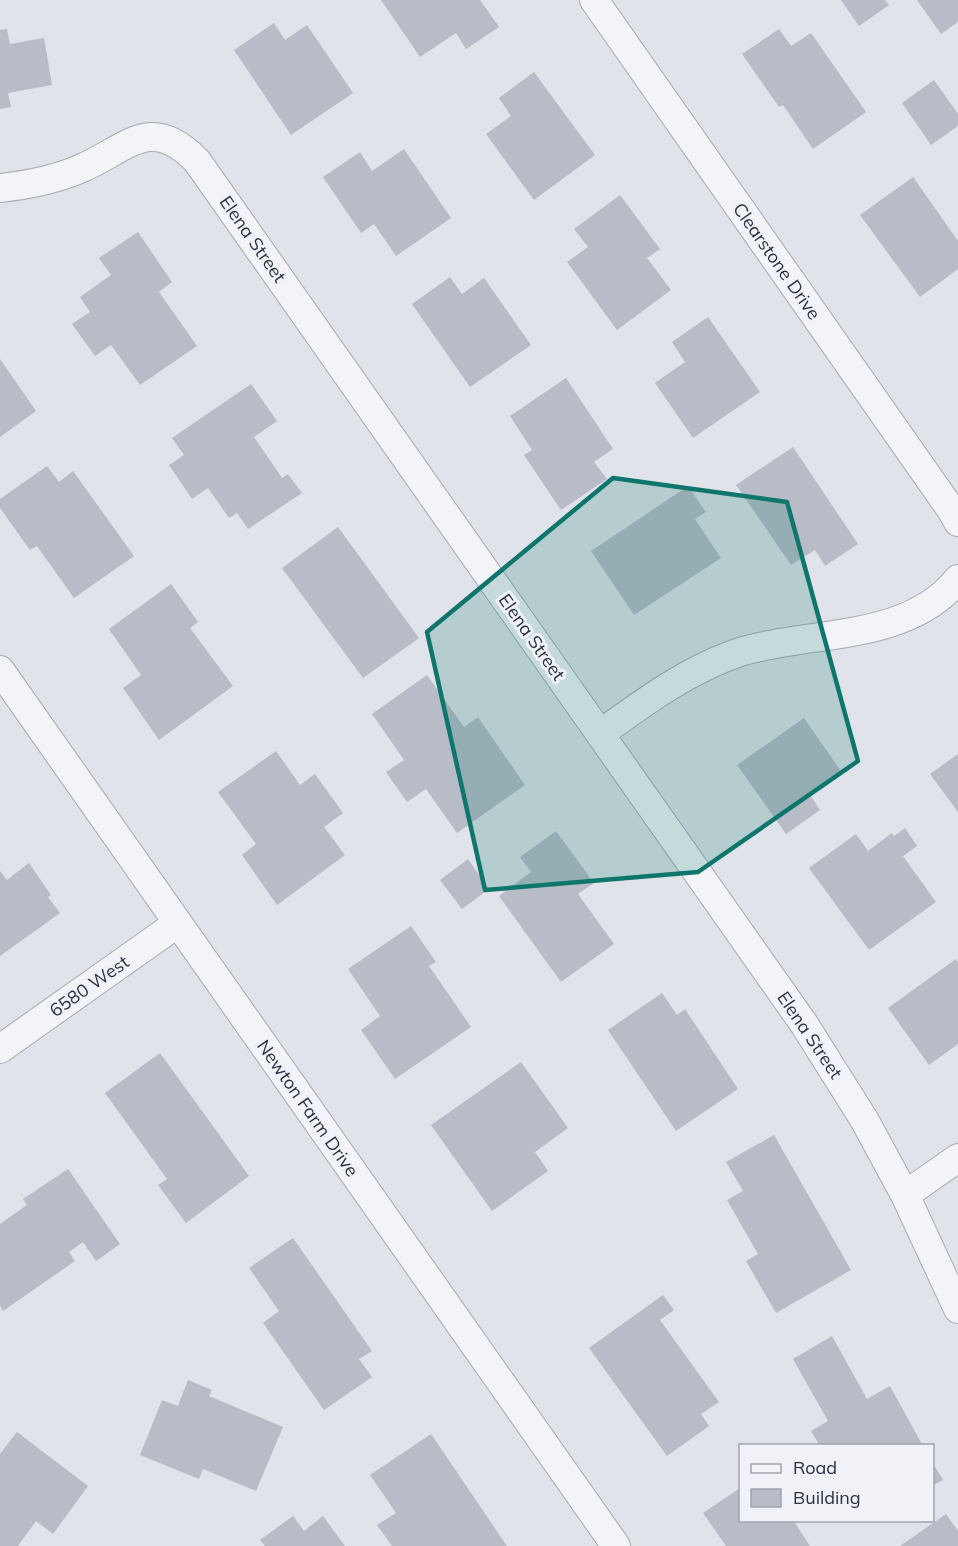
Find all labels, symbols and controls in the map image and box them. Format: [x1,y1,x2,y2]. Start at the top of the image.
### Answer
street label: Elena Street [215,191,291,287]
street label: Clearstone Drive [728,198,826,324]
street label: Elena Street [494,589,570,685]
street label: 6580 West [45,950,133,1022]
street label: Elena Street [772,987,848,1083]
street label: Newton Farm Drive [252,1035,364,1181]
legend [739,1444,934,1522]
text: Road [793,1456,837,1479]
text: Building [793,1486,861,1509]

